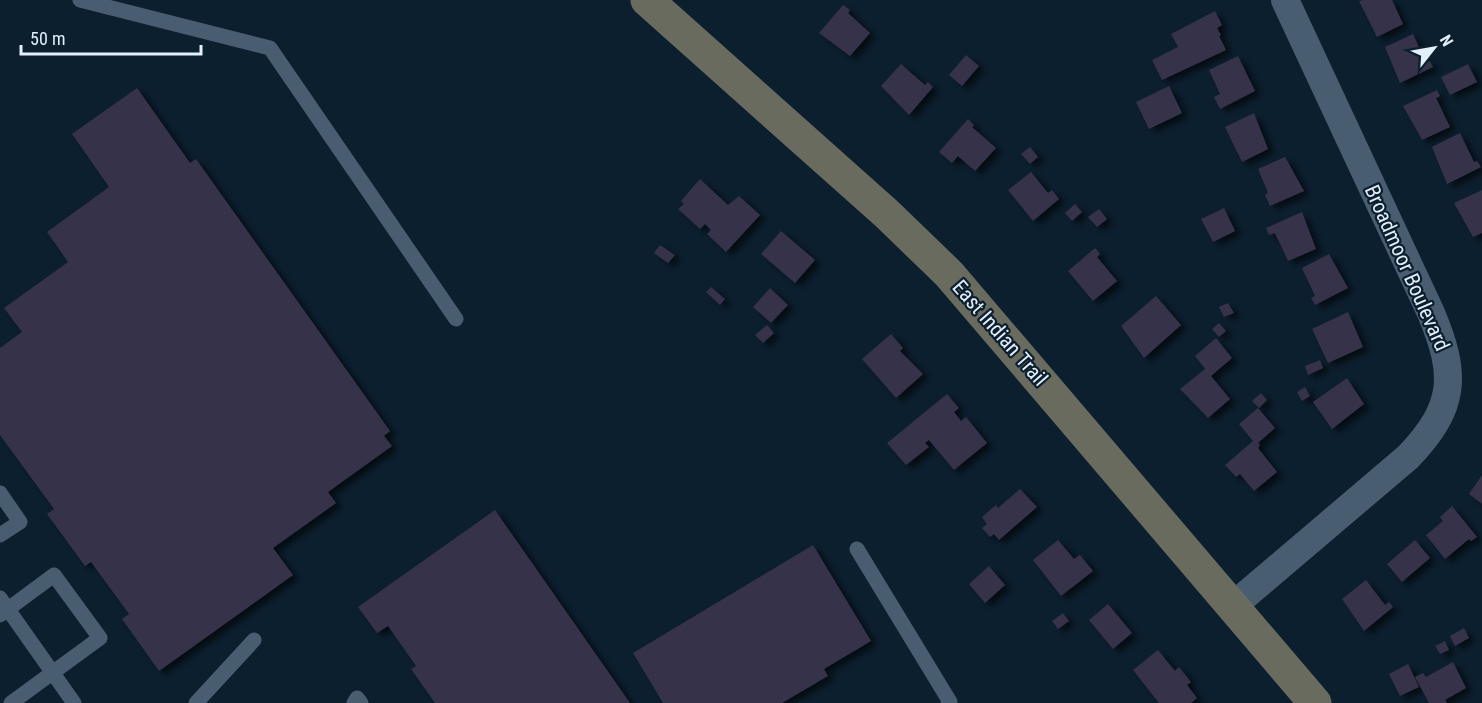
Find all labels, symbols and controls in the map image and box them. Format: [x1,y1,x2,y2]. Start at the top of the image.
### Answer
scale bar [21,18,201,56]
north arrow [1404,18,1464,78]
text: 50 m [30,28,65,49]
text: N [1436,31,1457,50]
street label: Broadmoor Boulevard [1360,181,1454,355]
street label: East Indian Trail [948,275,1052,391]

